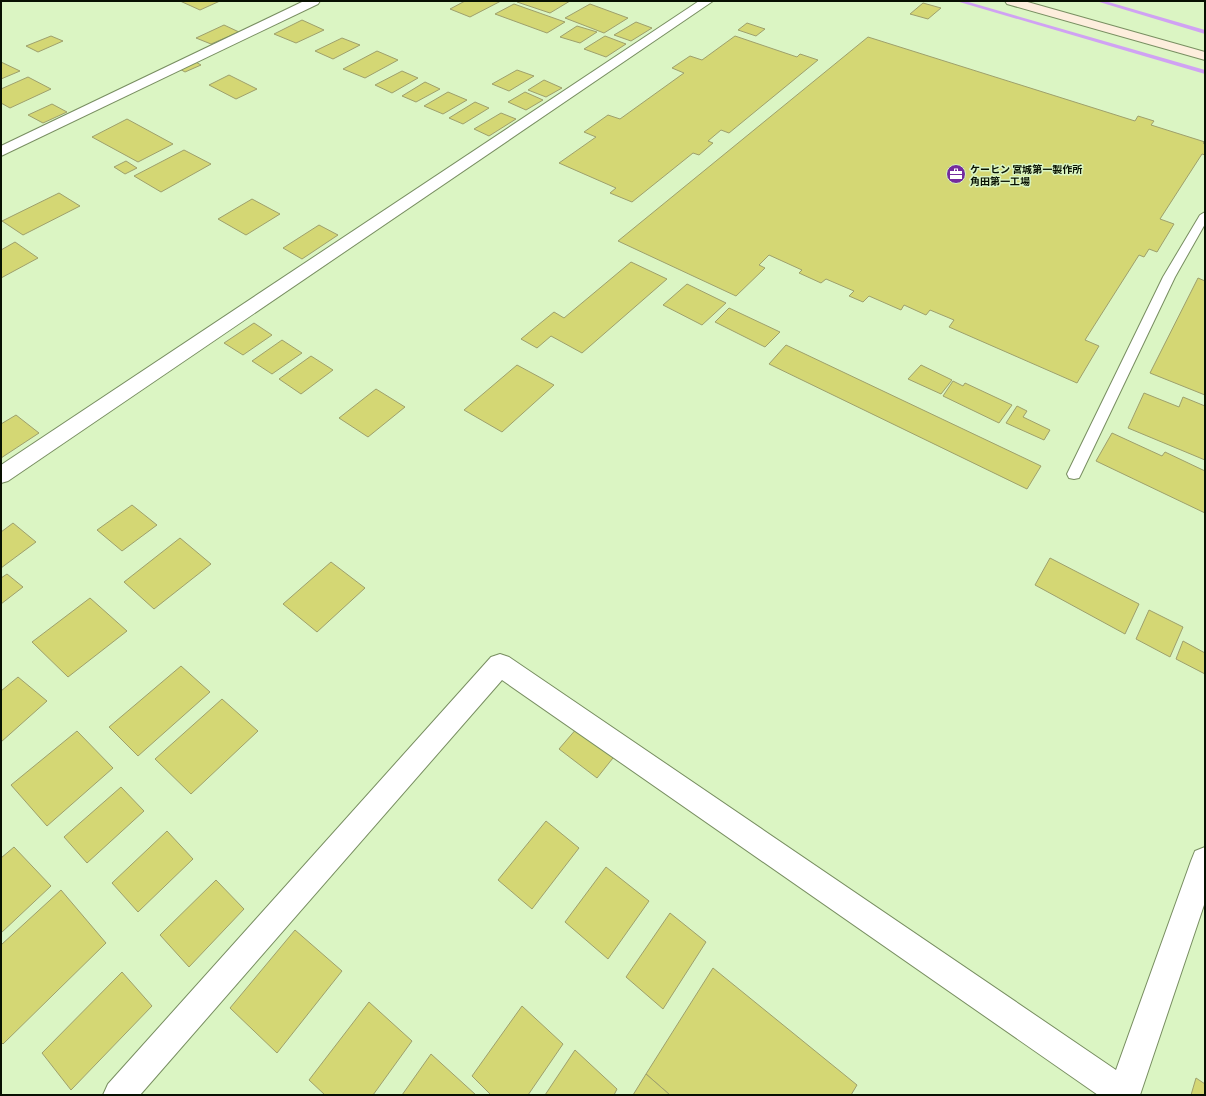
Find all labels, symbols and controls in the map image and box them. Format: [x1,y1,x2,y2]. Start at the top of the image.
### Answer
place label: ケーヒン 宮城第一製作所 角田第一工場 [970,161,1082,188]
office icon: ケーヒン 宮城第一製作所 角田第一工場 [945,163,967,185]

